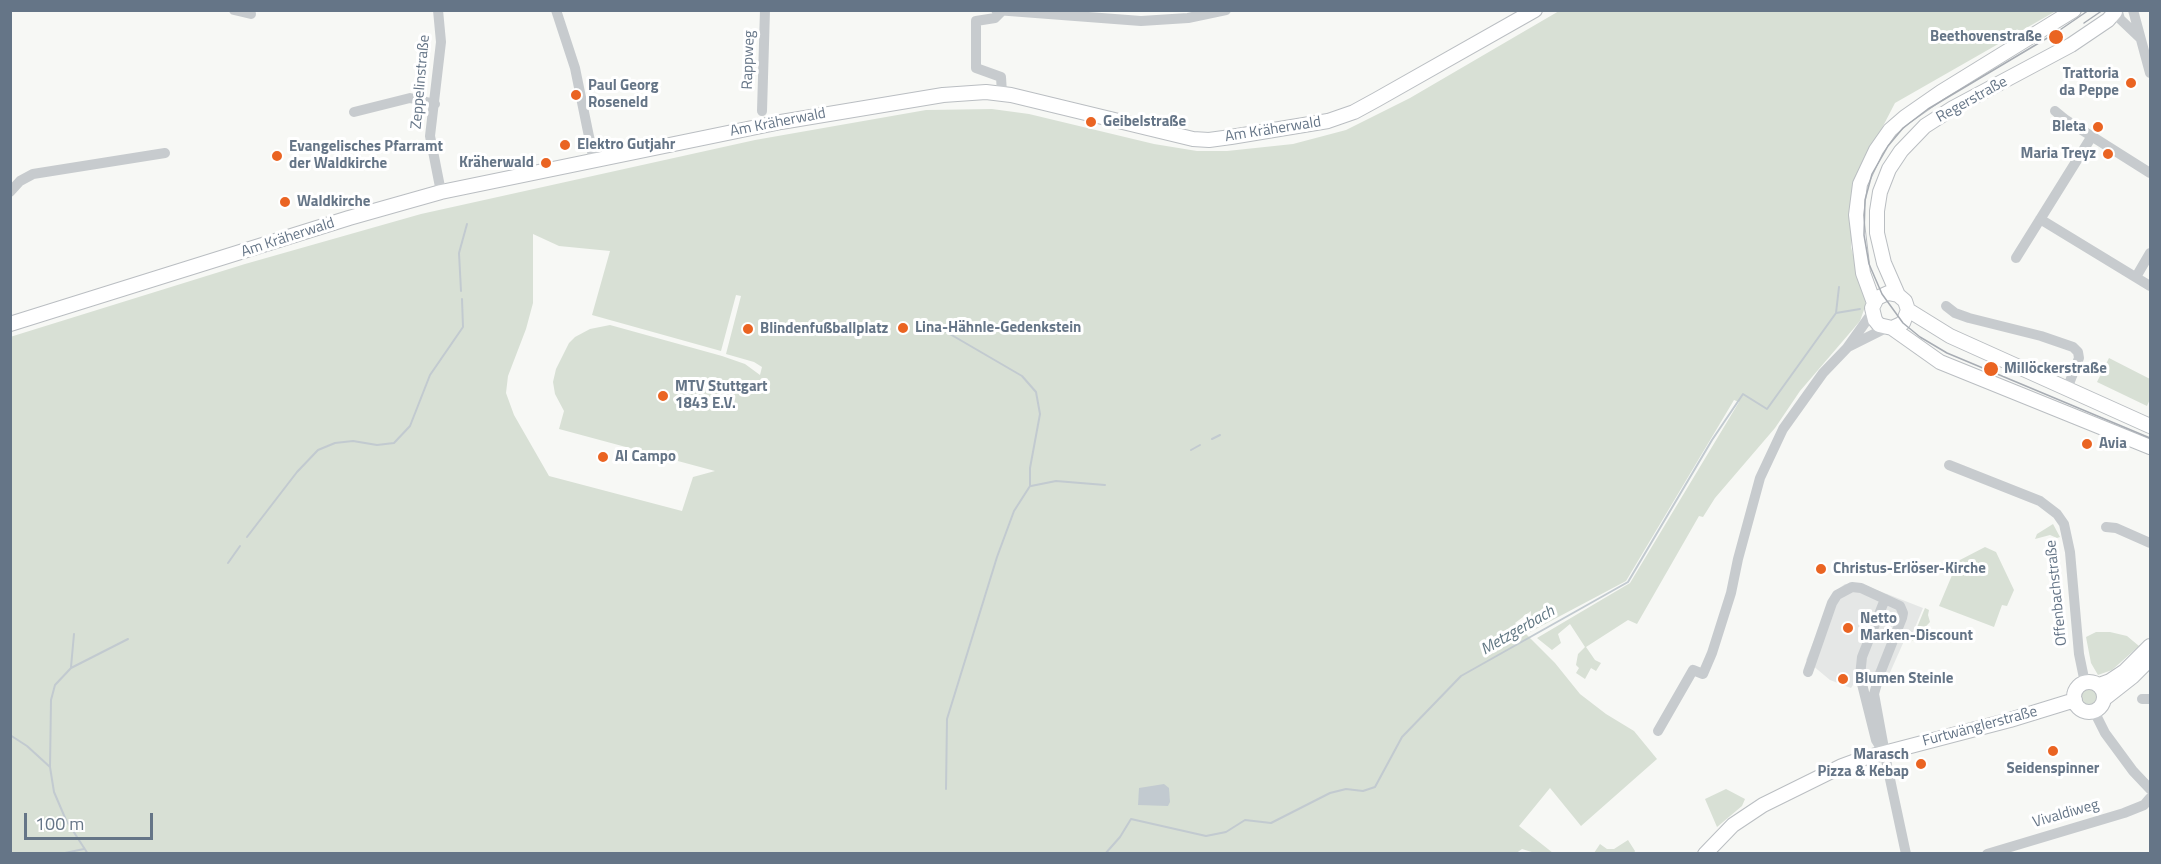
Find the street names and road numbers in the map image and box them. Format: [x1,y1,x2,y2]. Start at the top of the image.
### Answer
street label: Rappweg [739,30,759,90]
street label: Zeppelinstraße [408,34,434,130]
street label: Regerstraße [1933,73,2011,127]
street label: Am Kräherwald [729,105,827,141]
street label: Am Kräherwald [1224,114,1322,146]
street label: Am Kräherwald [239,214,337,262]
street label: Offenbachstraße [2042,539,2072,647]
street label: Furtwänglerstraße [1921,703,2039,751]
street label: Vivaldiweg [2031,796,2101,832]

